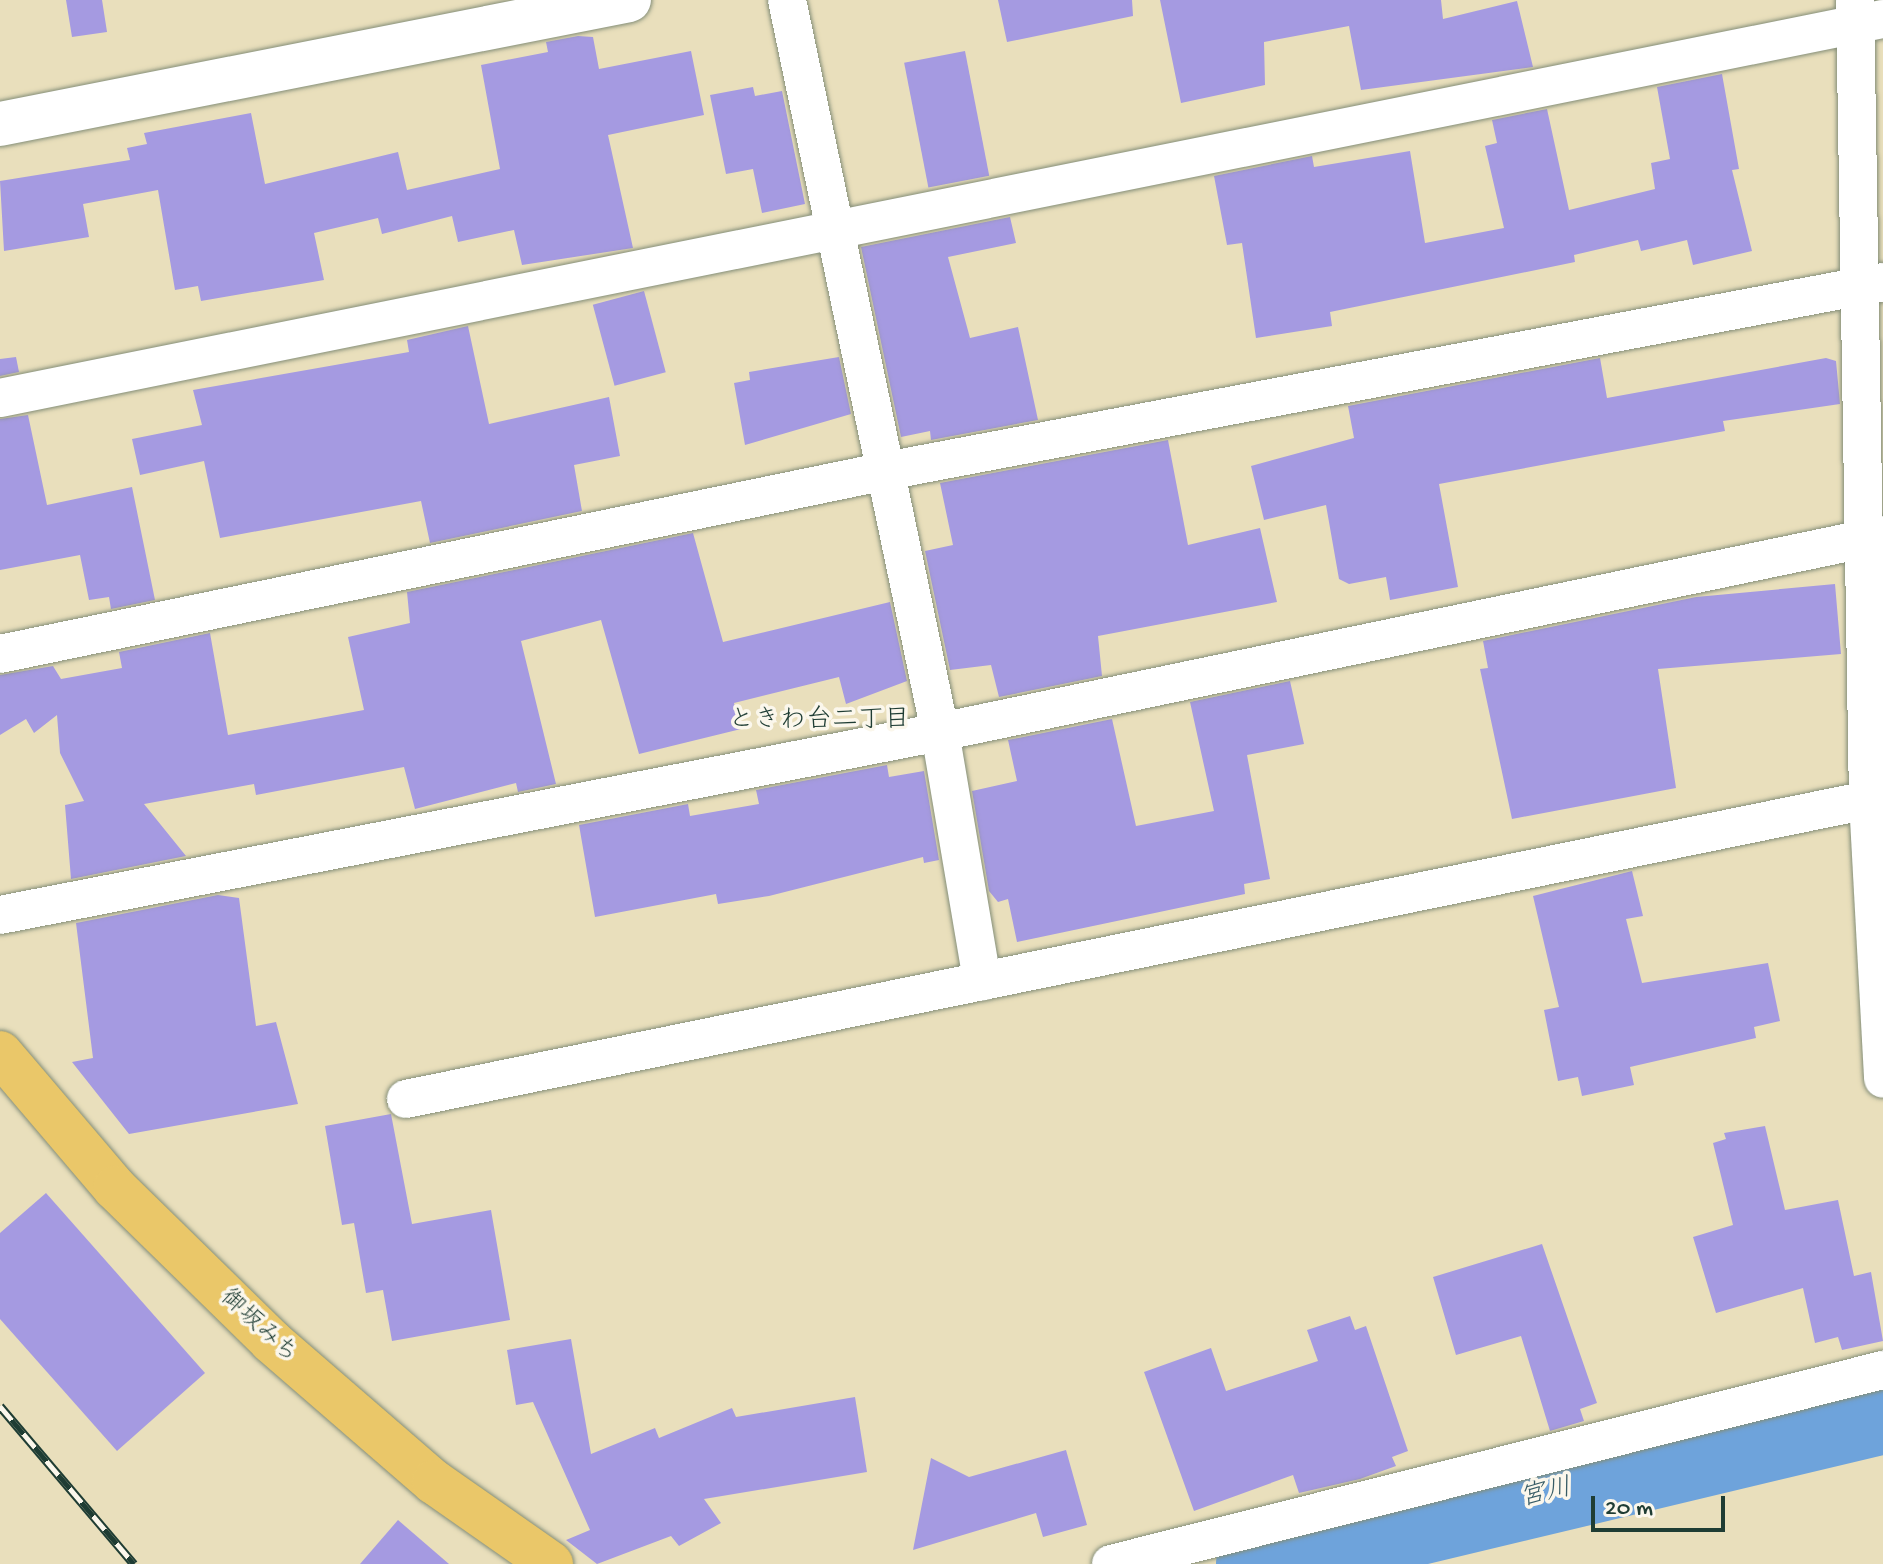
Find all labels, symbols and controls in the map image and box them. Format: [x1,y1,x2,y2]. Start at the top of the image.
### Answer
district label: ときわ台二丁目 [728,706,910,738]
street label: 御坂みち [213,1284,303,1370]
water label: 宮川 [1517,1474,1575,1516]
scale bar [1595,1480,1729,1530]
text: 20 m [1605,1495,1653,1524]

